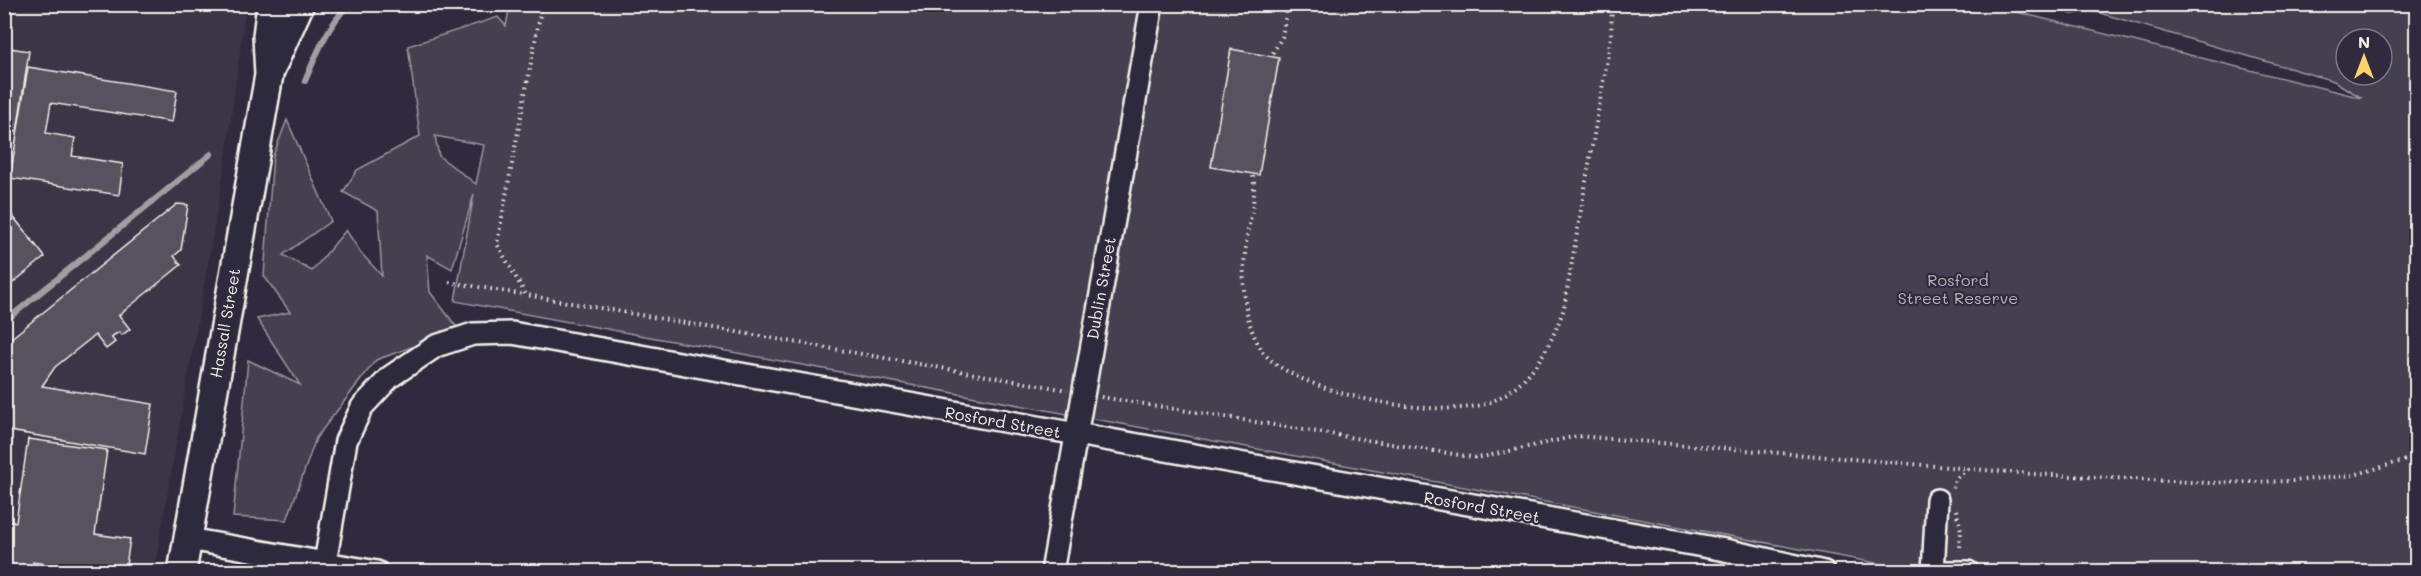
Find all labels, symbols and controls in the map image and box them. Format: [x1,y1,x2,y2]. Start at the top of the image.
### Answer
north arrow [2334,27,2394,87]
text: N [2358,31,2370,52]
street label: Dublin Street [1081,235,1120,341]
street label: Hassall Street [205,266,244,379]
park label: Rosford Street Reserve [1898,269,2018,308]
street label: Rosford Street [943,401,1063,442]
street label: Rosford Street [1422,486,1542,527]

